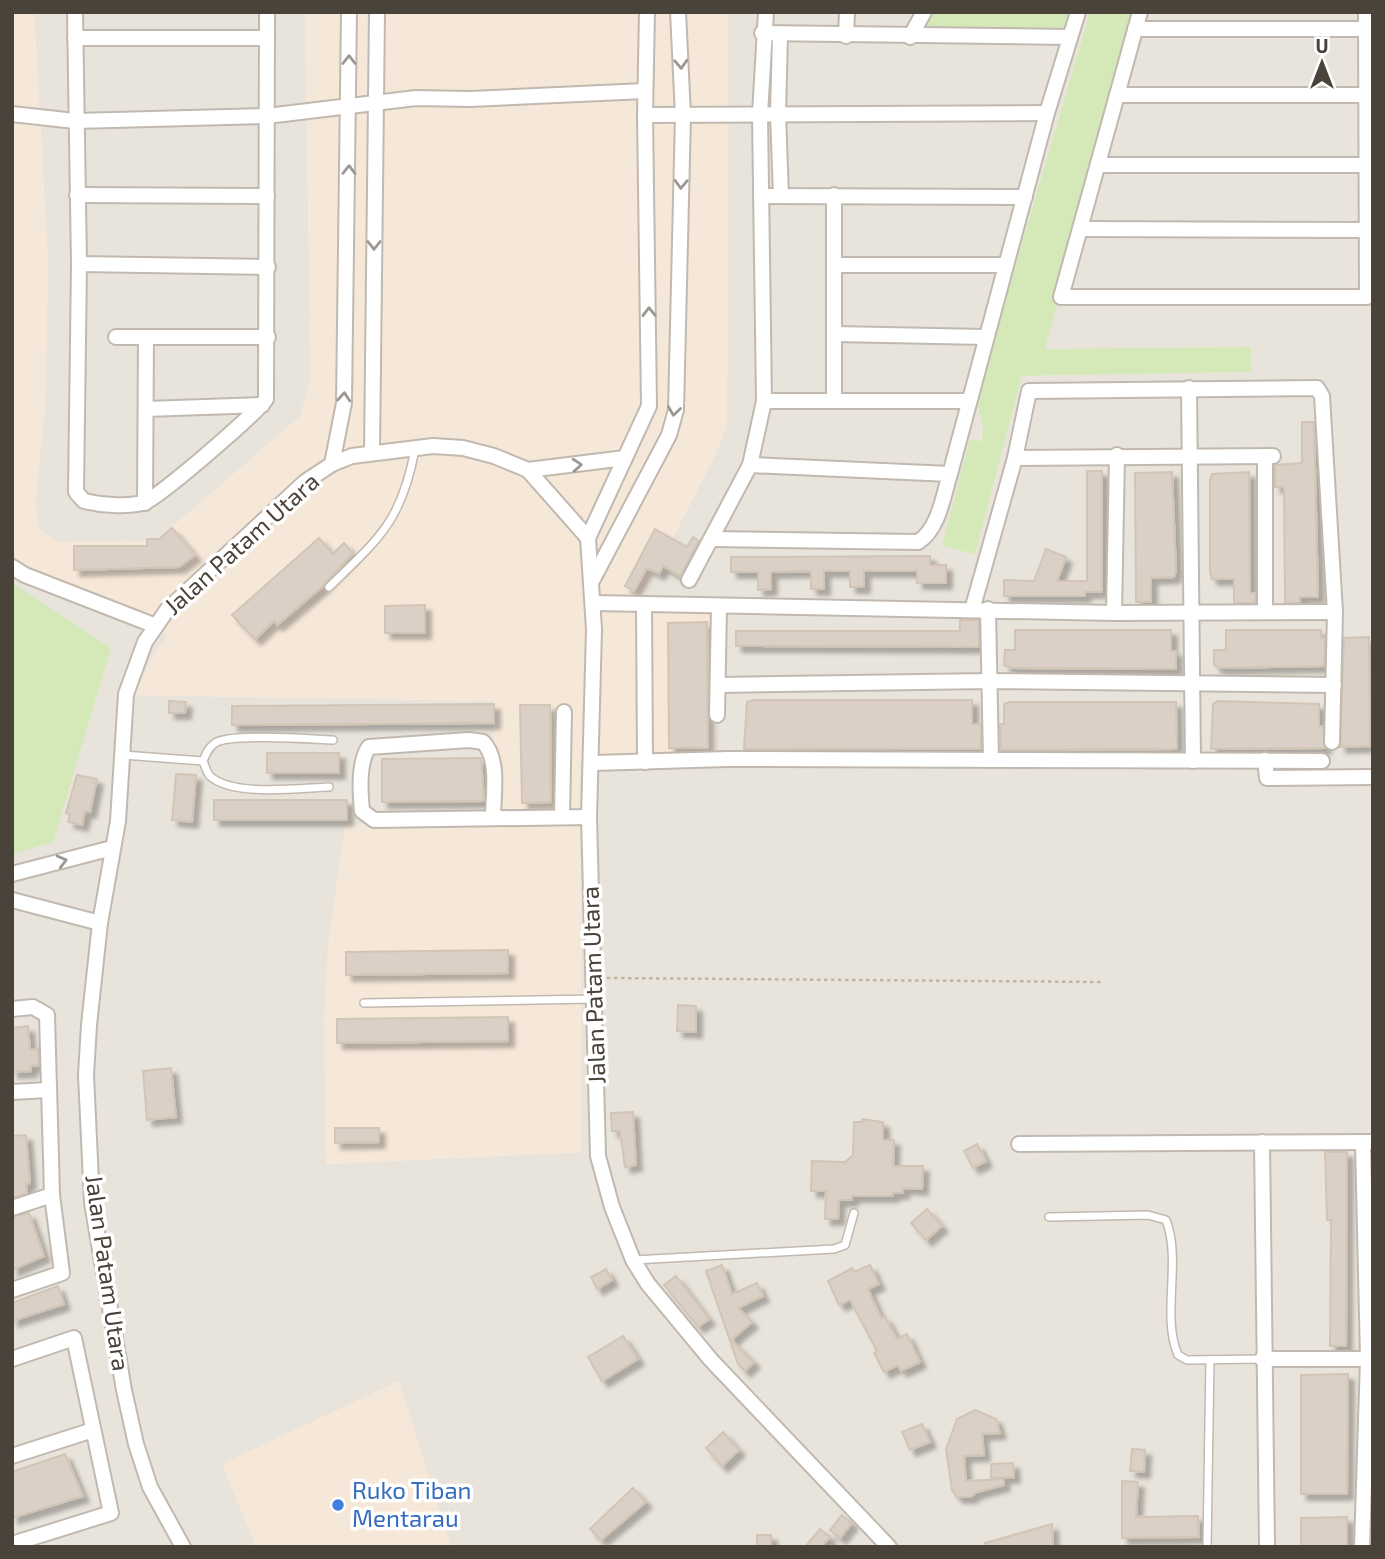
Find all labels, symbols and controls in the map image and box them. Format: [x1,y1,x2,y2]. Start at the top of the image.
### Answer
north arrow [1287,28,1357,98]
text: U [1315,34,1329,57]
one-way arrow [341,54,357,65]
one-way arrow [673,59,688,70]
one-way arrow [341,164,357,174]
one-way arrow [673,178,688,189]
one-way arrow [366,241,382,251]
one-way arrow [641,306,656,317]
one-way arrow [336,391,351,402]
one-way arrow [667,405,682,417]
one-way arrow [572,458,583,473]
street label: Jalan Patam Utara [158,466,324,620]
one-way arrow [56,855,68,869]
street label: Jalan Patam Utara [575,886,610,1084]
street label: Jalan Patam Utara [80,1173,137,1373]
place label: Ruko Tiban Mentarau [352,1475,472,1532]
marker: Ruko Tiban Mentarau [330,1497,346,1513]

